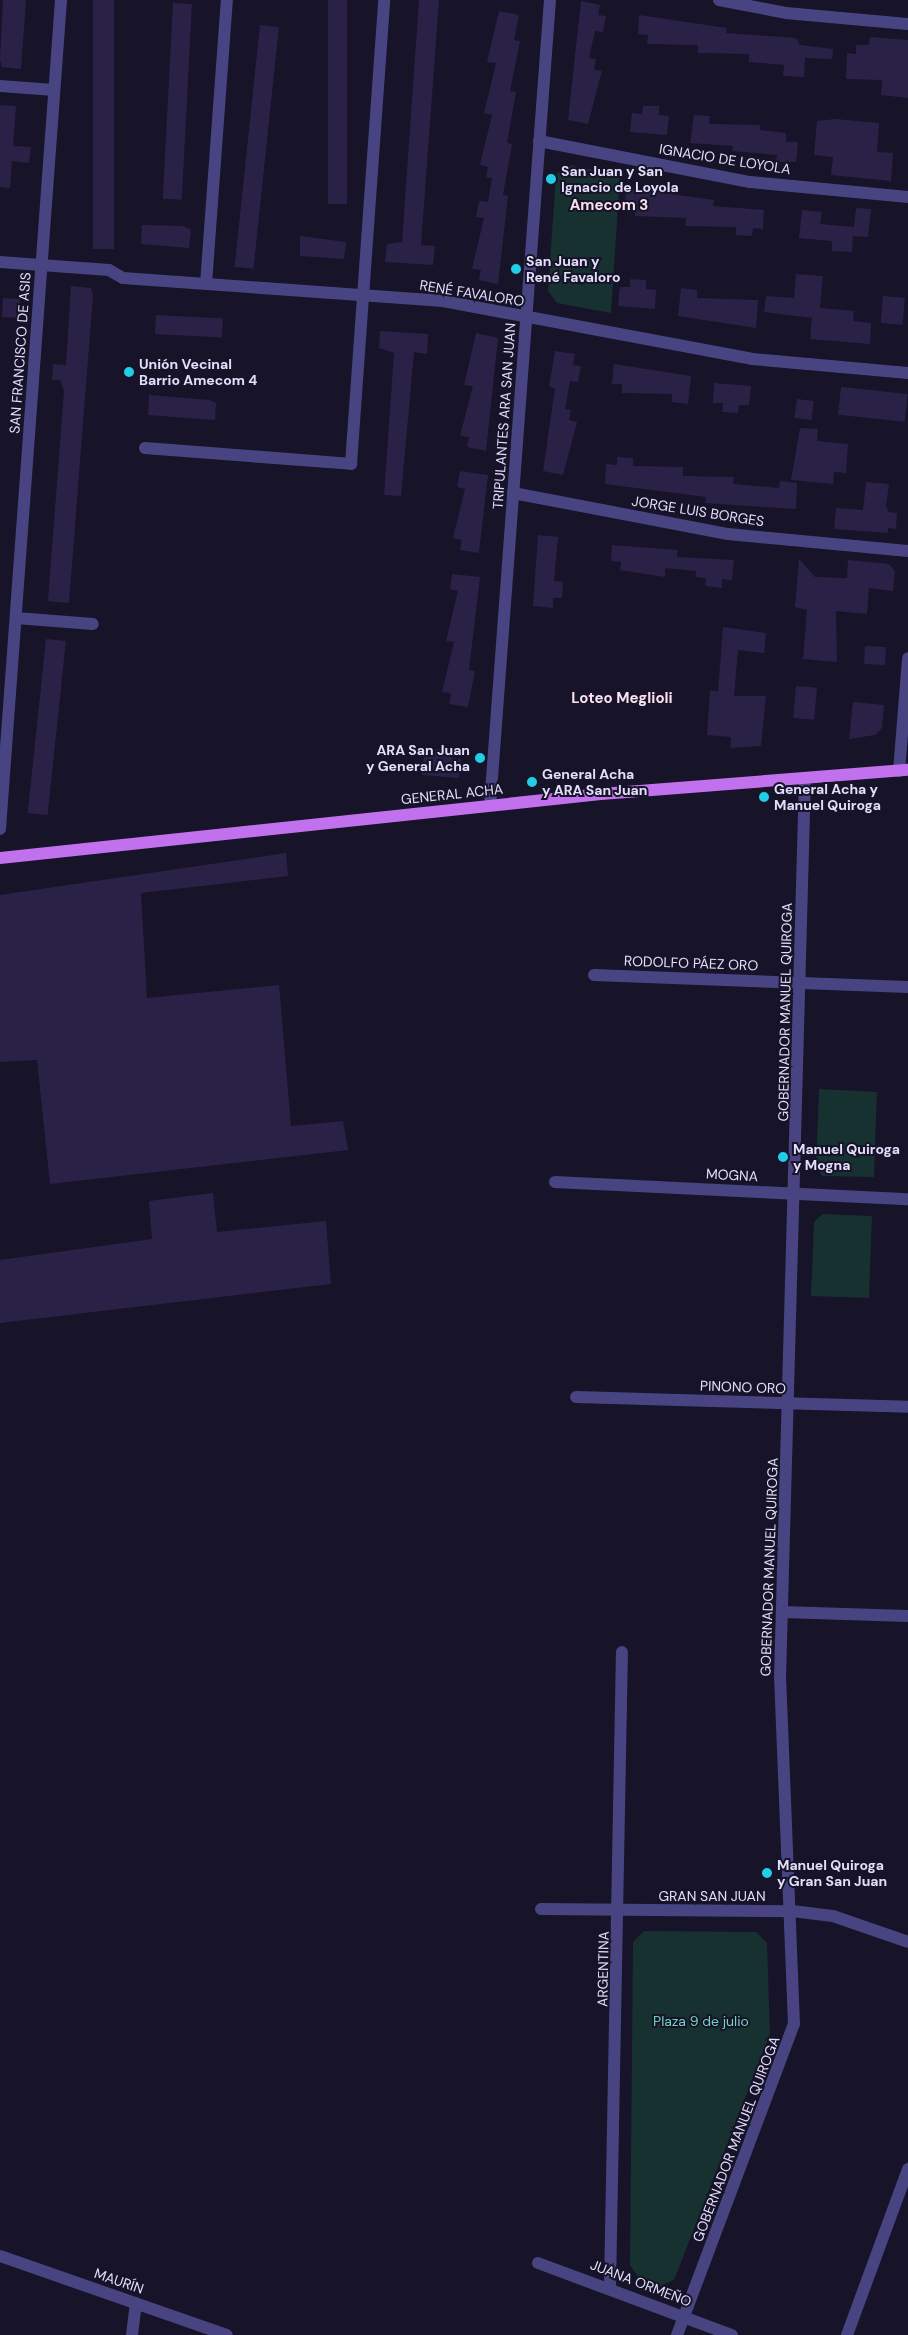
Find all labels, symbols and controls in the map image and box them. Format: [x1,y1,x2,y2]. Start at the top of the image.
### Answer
street label: IGNACIO DE LOYOLA [658,140,792,178]
place label: San Juan y San Ignacio de Loyola [561,163,679,196]
marker: San Juan y San Ignacio de Loyola [545,173,557,185]
district label: Amecom 3 [570,197,648,215]
place label: San Juan y René Favaloro [526,253,620,286]
marker: San Juan y René Favaloro [510,263,522,275]
street label: SAN FRANCISCO DE ASIS [6,272,34,434]
street label: RENÉ FAVALORO [418,276,526,310]
street label: TRIPULANTES ARA SAN JUAN [489,322,519,510]
place label: Unión Vecinal Barrio Amecom 4 [139,356,257,388]
marker: Unión Vecinal Barrio Amecom 4 [123,366,135,378]
street label: JORGE LUIS BORGES [631,492,765,530]
district label: Loteo Meglioli [571,690,673,708]
place label: ARA San Juan y General Acha [366,742,470,774]
marker: ARA San Juan y General Acha [474,752,486,764]
place label: General Acha y ARA San Juan [542,766,647,799]
marker: General Acha y ARA San Juan [526,776,538,788]
street label: GENERAL ACHA [400,780,504,808]
place label: General Acha y Manuel Quiroga [774,781,881,814]
marker: General Acha y Manuel Quiroga [758,791,770,803]
street label: GOBERNADOR MANUEL QUIROGA [775,902,795,1122]
street label: RODOLFO PÁEZ ORO [624,952,758,974]
place label: Manuel Quiroga y Mogna [793,1141,900,1174]
marker: Manuel Quiroga y Mogna [777,1151,789,1163]
street label: MOGNA [706,1165,758,1185]
street label: PINONO ORO [700,1377,786,1397]
street label: GOBERNADOR MANUEL QUIROGA [757,1457,781,1677]
place label: Manuel Quiroga y Gran San Juan [777,1857,887,1890]
marker: Manuel Quiroga y Gran San Juan [761,1867,773,1879]
street label: GRAN SAN JUAN [658,1888,766,1904]
street label: ARGENTINA [594,1931,612,2007]
park label: Plaza 9 de julio [653,2013,749,2029]
street label: GOBERNADOR MANUEL QUIROGA [689,2034,783,2244]
street label: JUANA ORMEÑO [588,2256,694,2310]
street label: MAURÍN [92,2265,146,2297]

